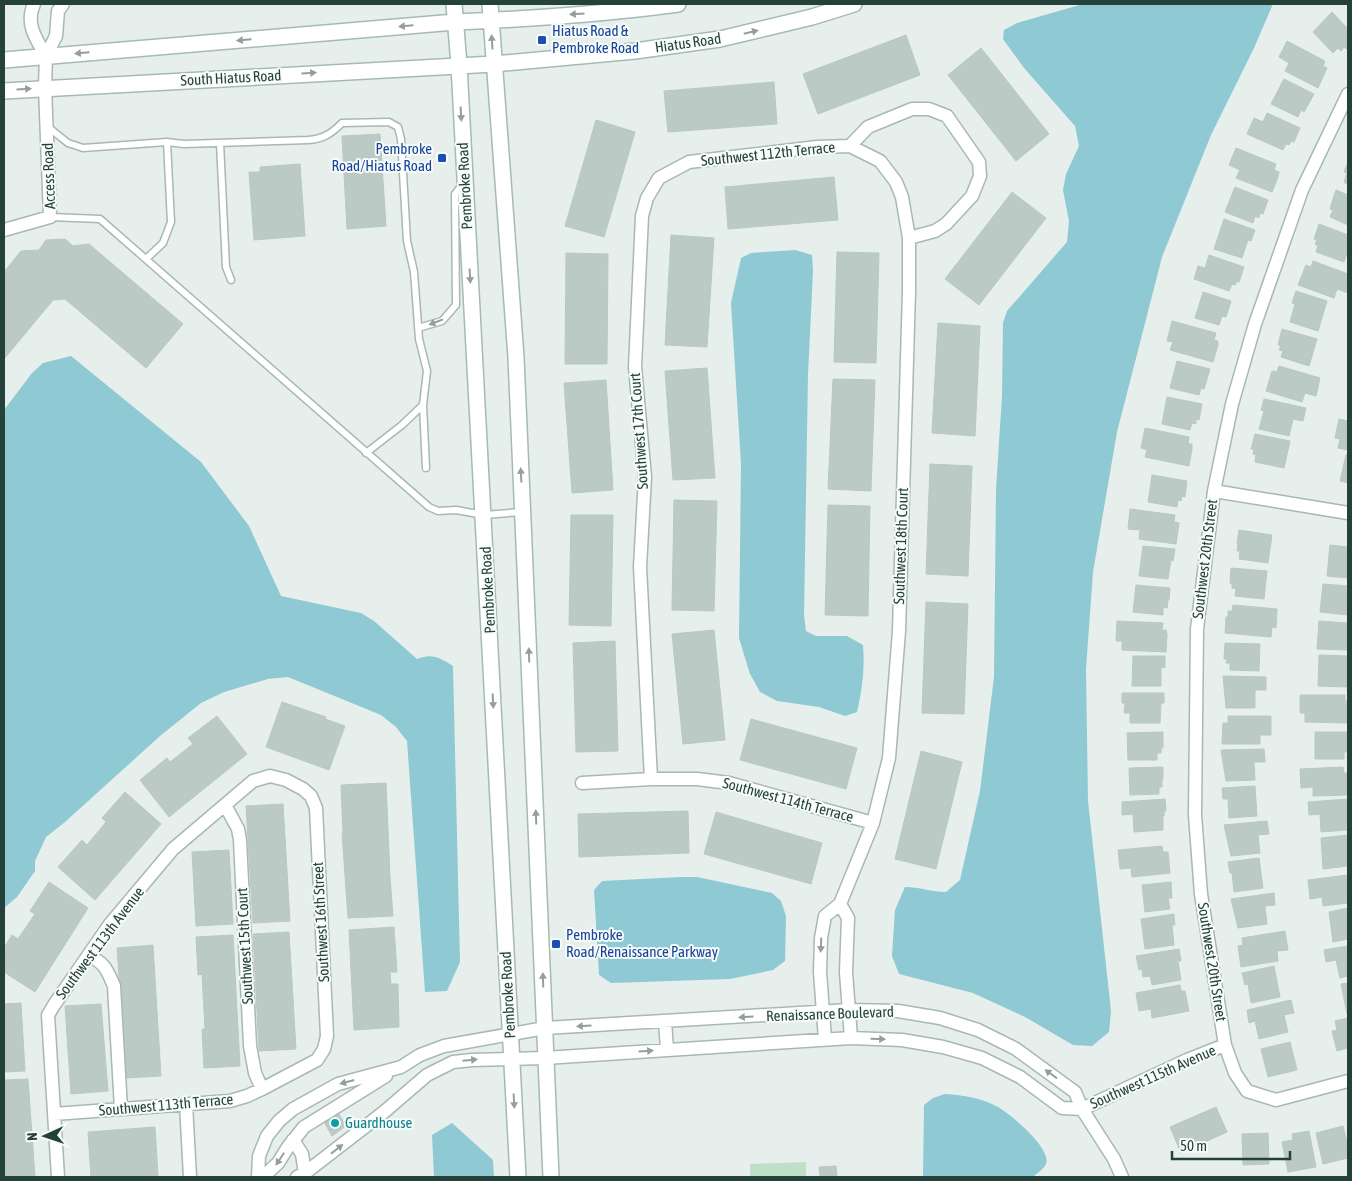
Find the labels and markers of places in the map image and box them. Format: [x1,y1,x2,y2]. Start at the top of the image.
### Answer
place label: Hiatus Road & Pembroke Road [552,22,639,56]
marker: Hiatus Road & Pembroke Road [536,34,548,46]
place label: Pembroke Road/Hiatus Road [332,140,432,174]
marker: Pembroke Road/Hiatus Road [436,152,448,164]
place label: Pembroke Road/Renaissance Parkway [566,926,718,960]
marker: Pembroke Road/Renaissance Parkway [550,938,562,950]
place label: Guardhouse [345,1114,413,1131]
marker: Guardhouse [329,1117,341,1129]

